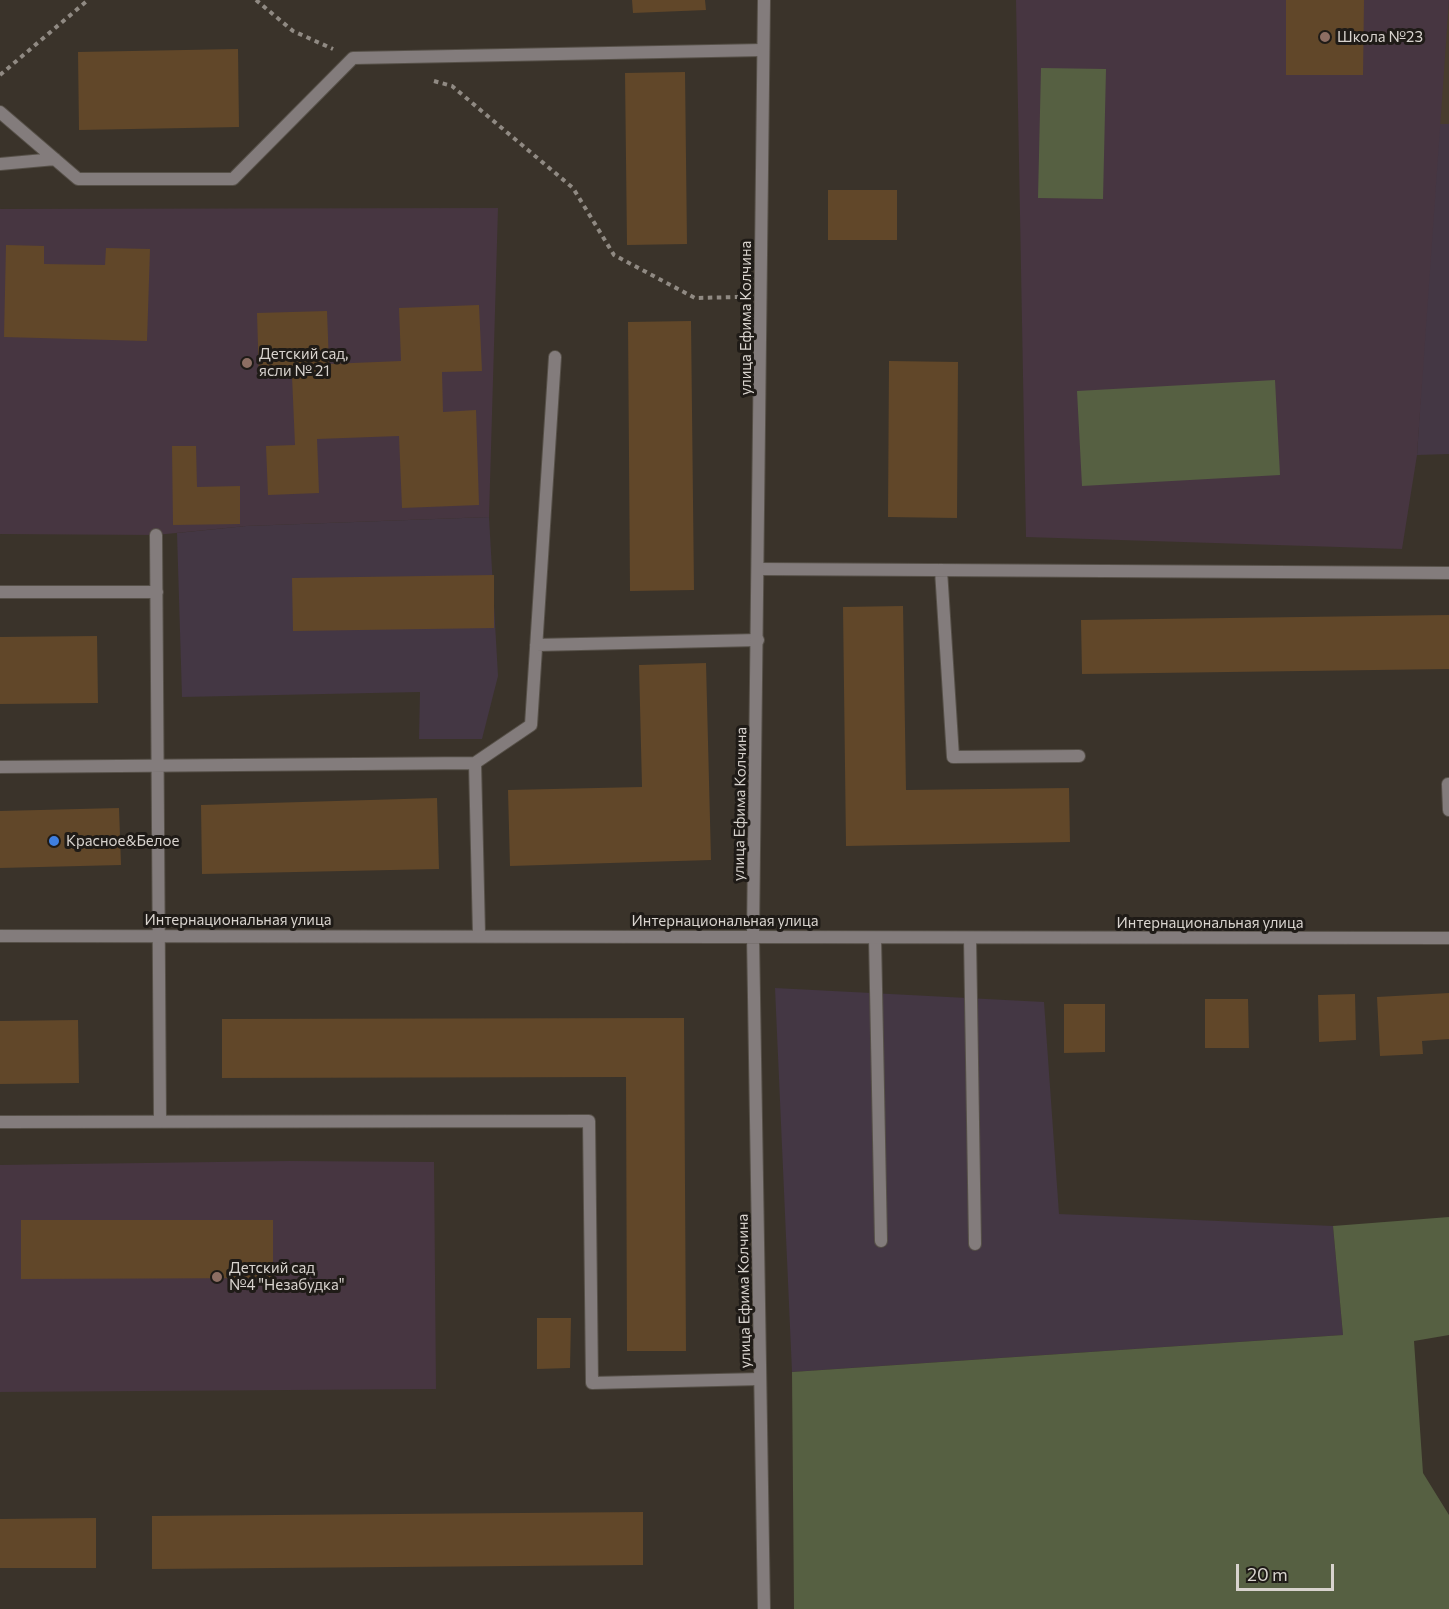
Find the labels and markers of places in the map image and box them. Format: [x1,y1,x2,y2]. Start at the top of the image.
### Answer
place label: Школа №23 [1337,28,1423,46]
marker: Школа №23 [1318,30,1332,44]
place label: Детский сад, ясли № 21 [259,345,349,380]
marker: Детский сад, ясли № 21 [240,356,254,370]
place label: Красное&Белое [66,832,179,850]
marker: Красное&Белое [47,834,61,848]
place label: Детский сад №4 "Незабудка" [229,1259,344,1294]
marker: Детский сад №4 "Незабудка" [210,1270,224,1284]

